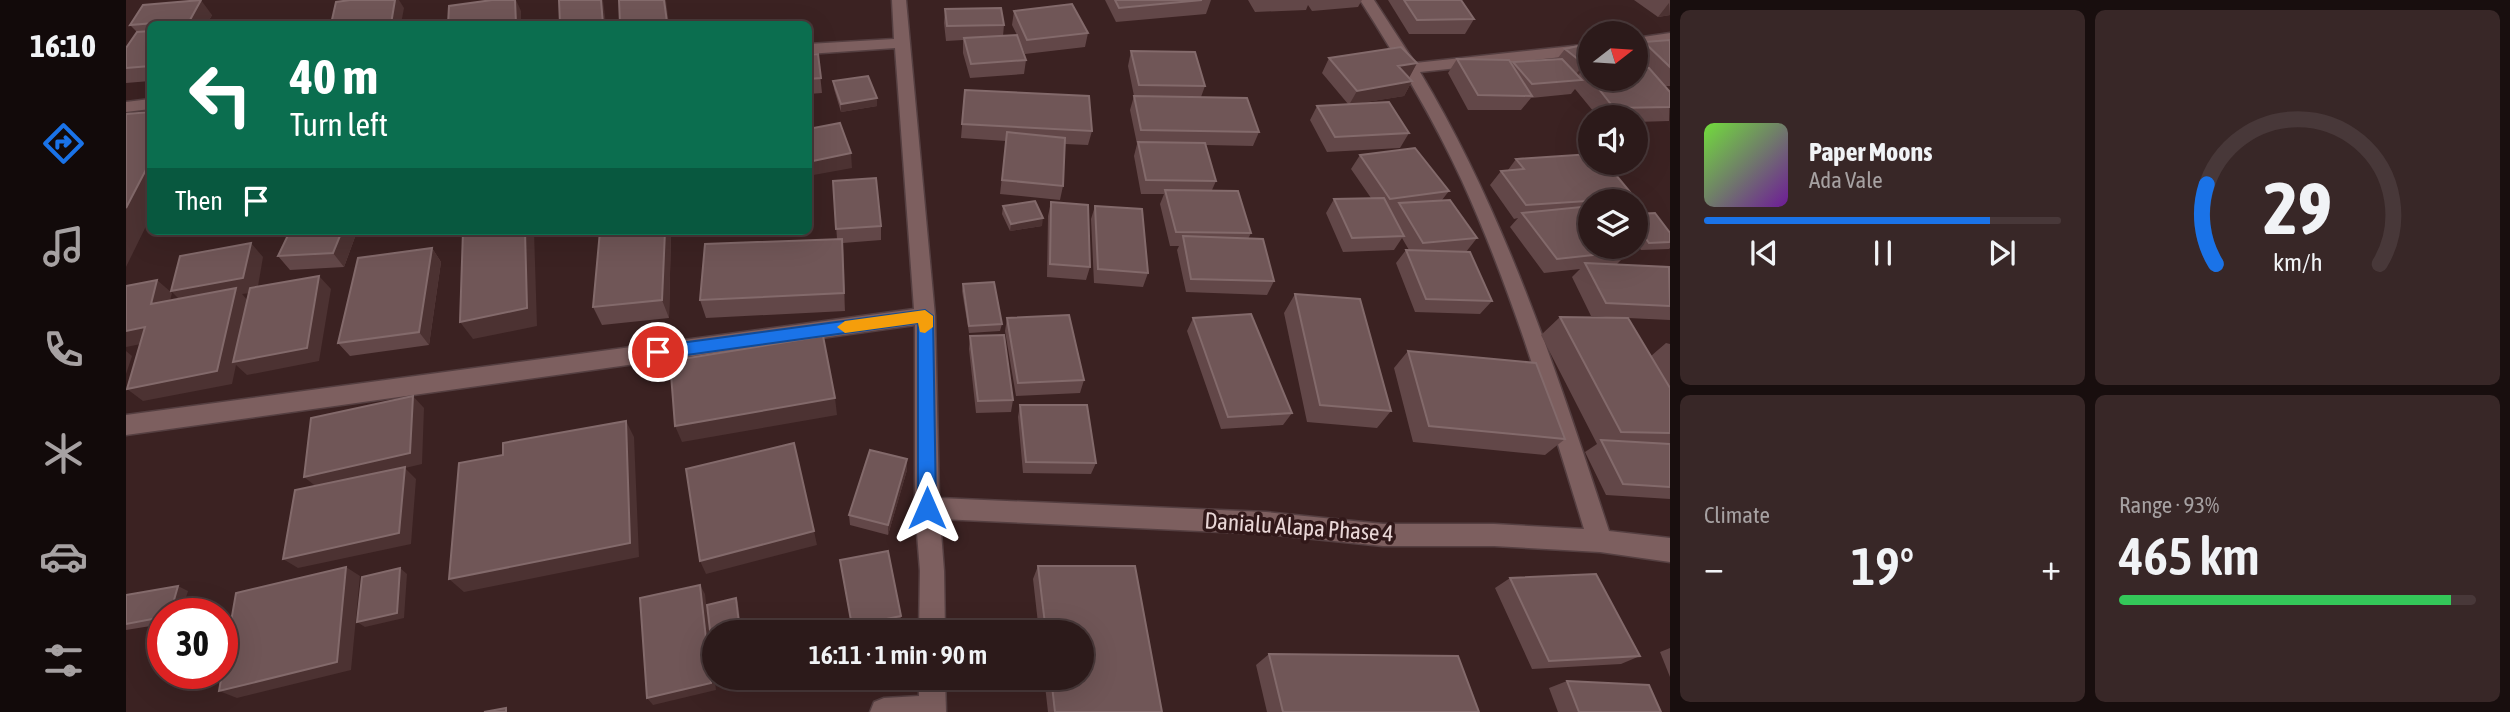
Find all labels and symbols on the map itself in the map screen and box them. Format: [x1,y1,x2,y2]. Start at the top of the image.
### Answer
north arrow [1578,21,1648,91]
pin [628,322,688,382]
position arrow [890,471,964,545]
street label: Danialu Alapa Phase 4 [1204,507,1394,547]
speed limit sign: 30 [147,598,238,689]

